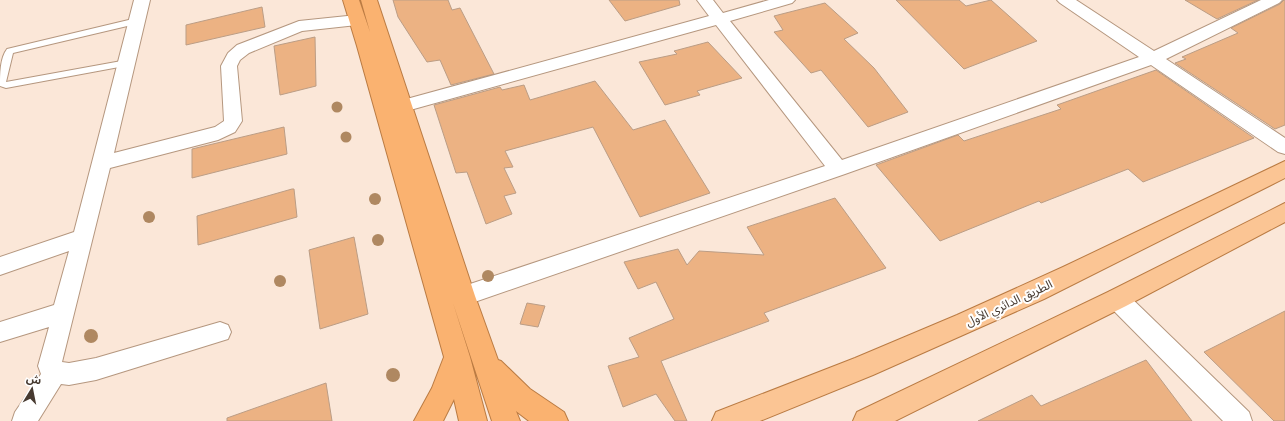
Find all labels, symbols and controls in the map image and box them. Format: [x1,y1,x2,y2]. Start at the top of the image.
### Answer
street label: الطريق الدائري الأول [963,276,1056,332]
north arrow [12,369,52,409]
text: ش [25,371,42,387]

